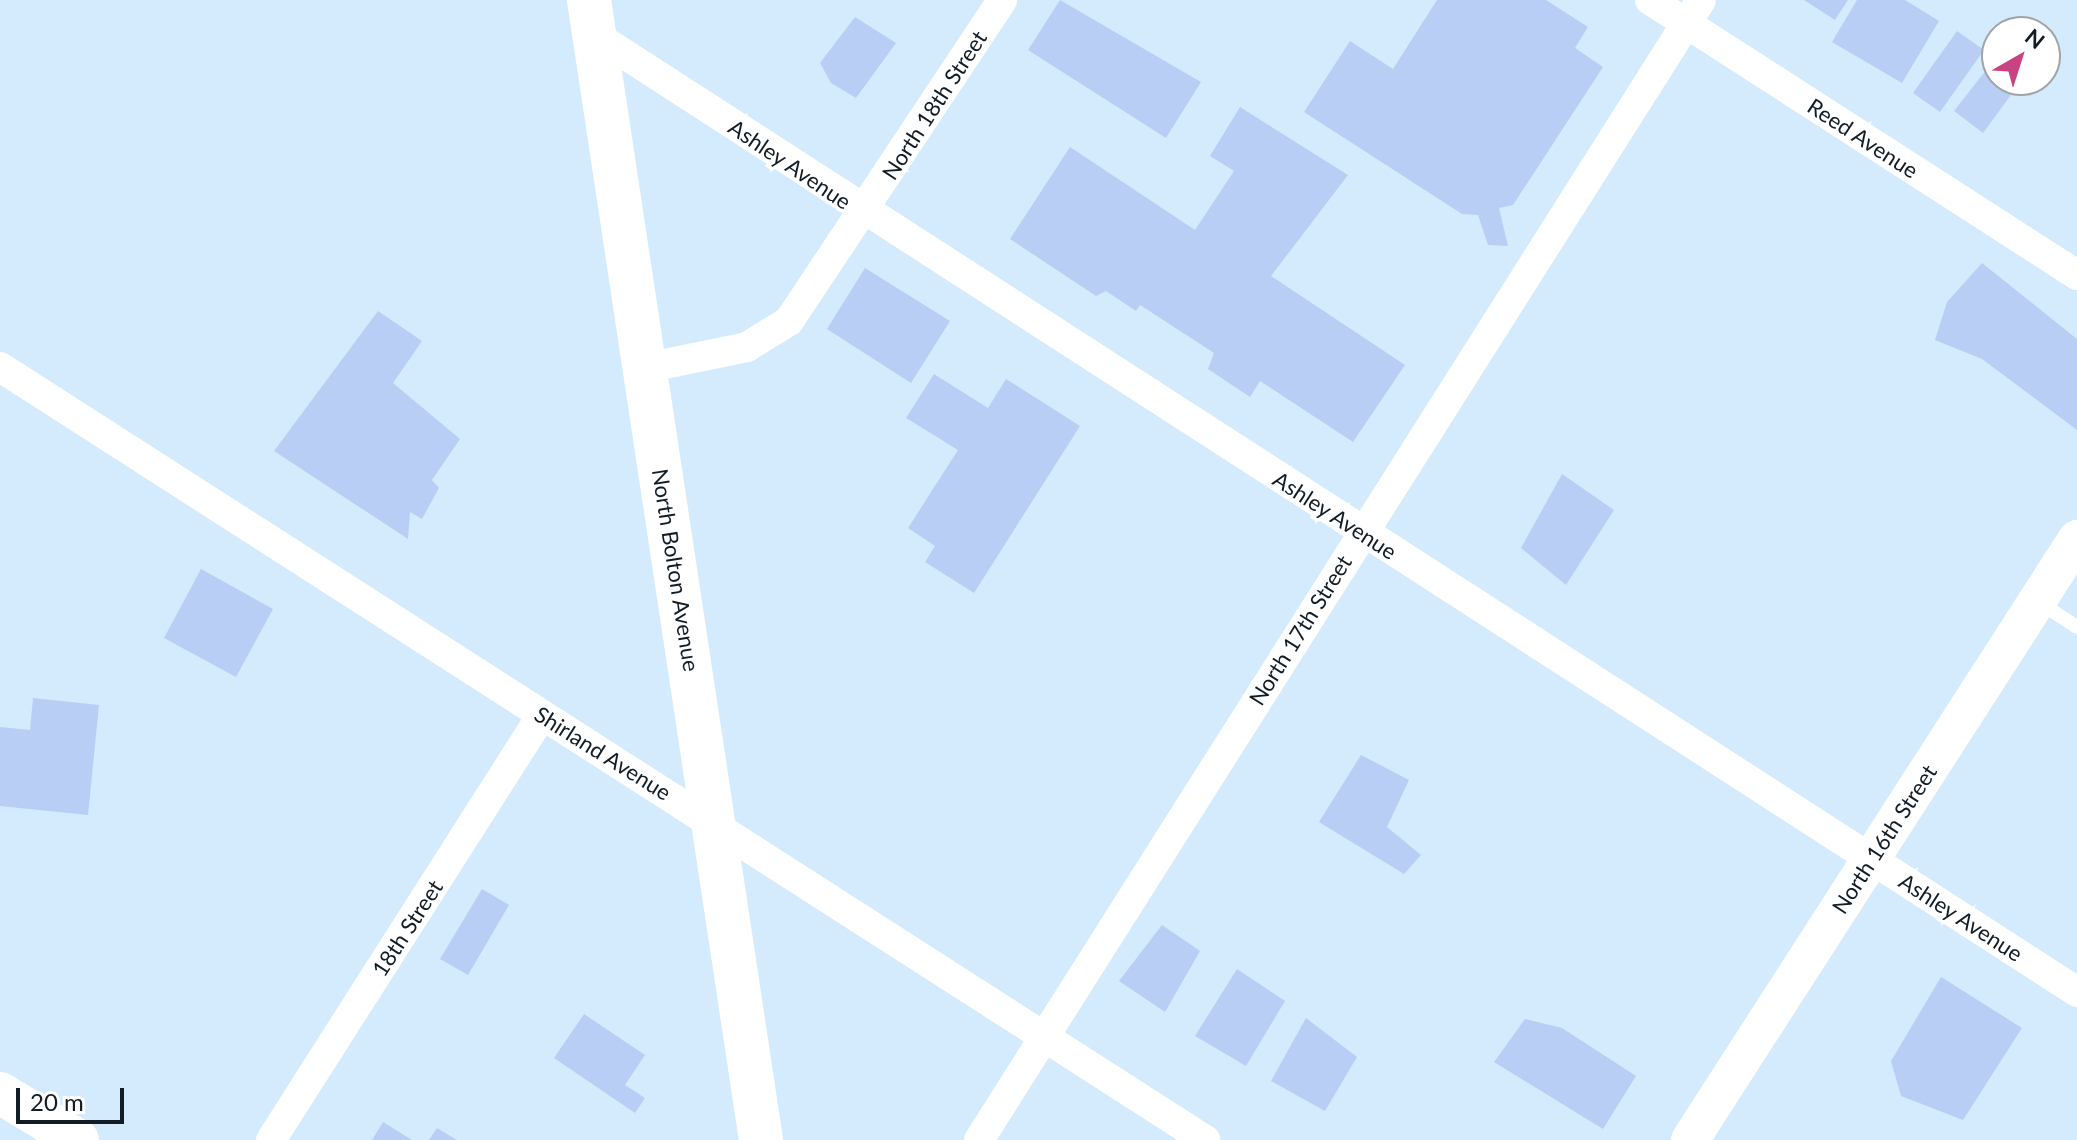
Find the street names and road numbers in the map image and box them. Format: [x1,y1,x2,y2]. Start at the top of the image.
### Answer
street label: North 18th Street [876,26,992,184]
street label: Reed Avenue [1803,92,1923,184]
street label: Ashley Avenue [723,113,857,215]
street label: Ashley Avenue [1268,465,1402,565]
street label: North Bolton Avenue [647,466,705,674]
street label: North 17th Street [1243,550,1357,710]
street label: Shirland Avenue [530,700,676,806]
street label: North 16th Street [1826,760,1942,918]
street label: Ashley Avenue [1894,867,2028,967]
street label: 18th Street [366,875,448,981]

